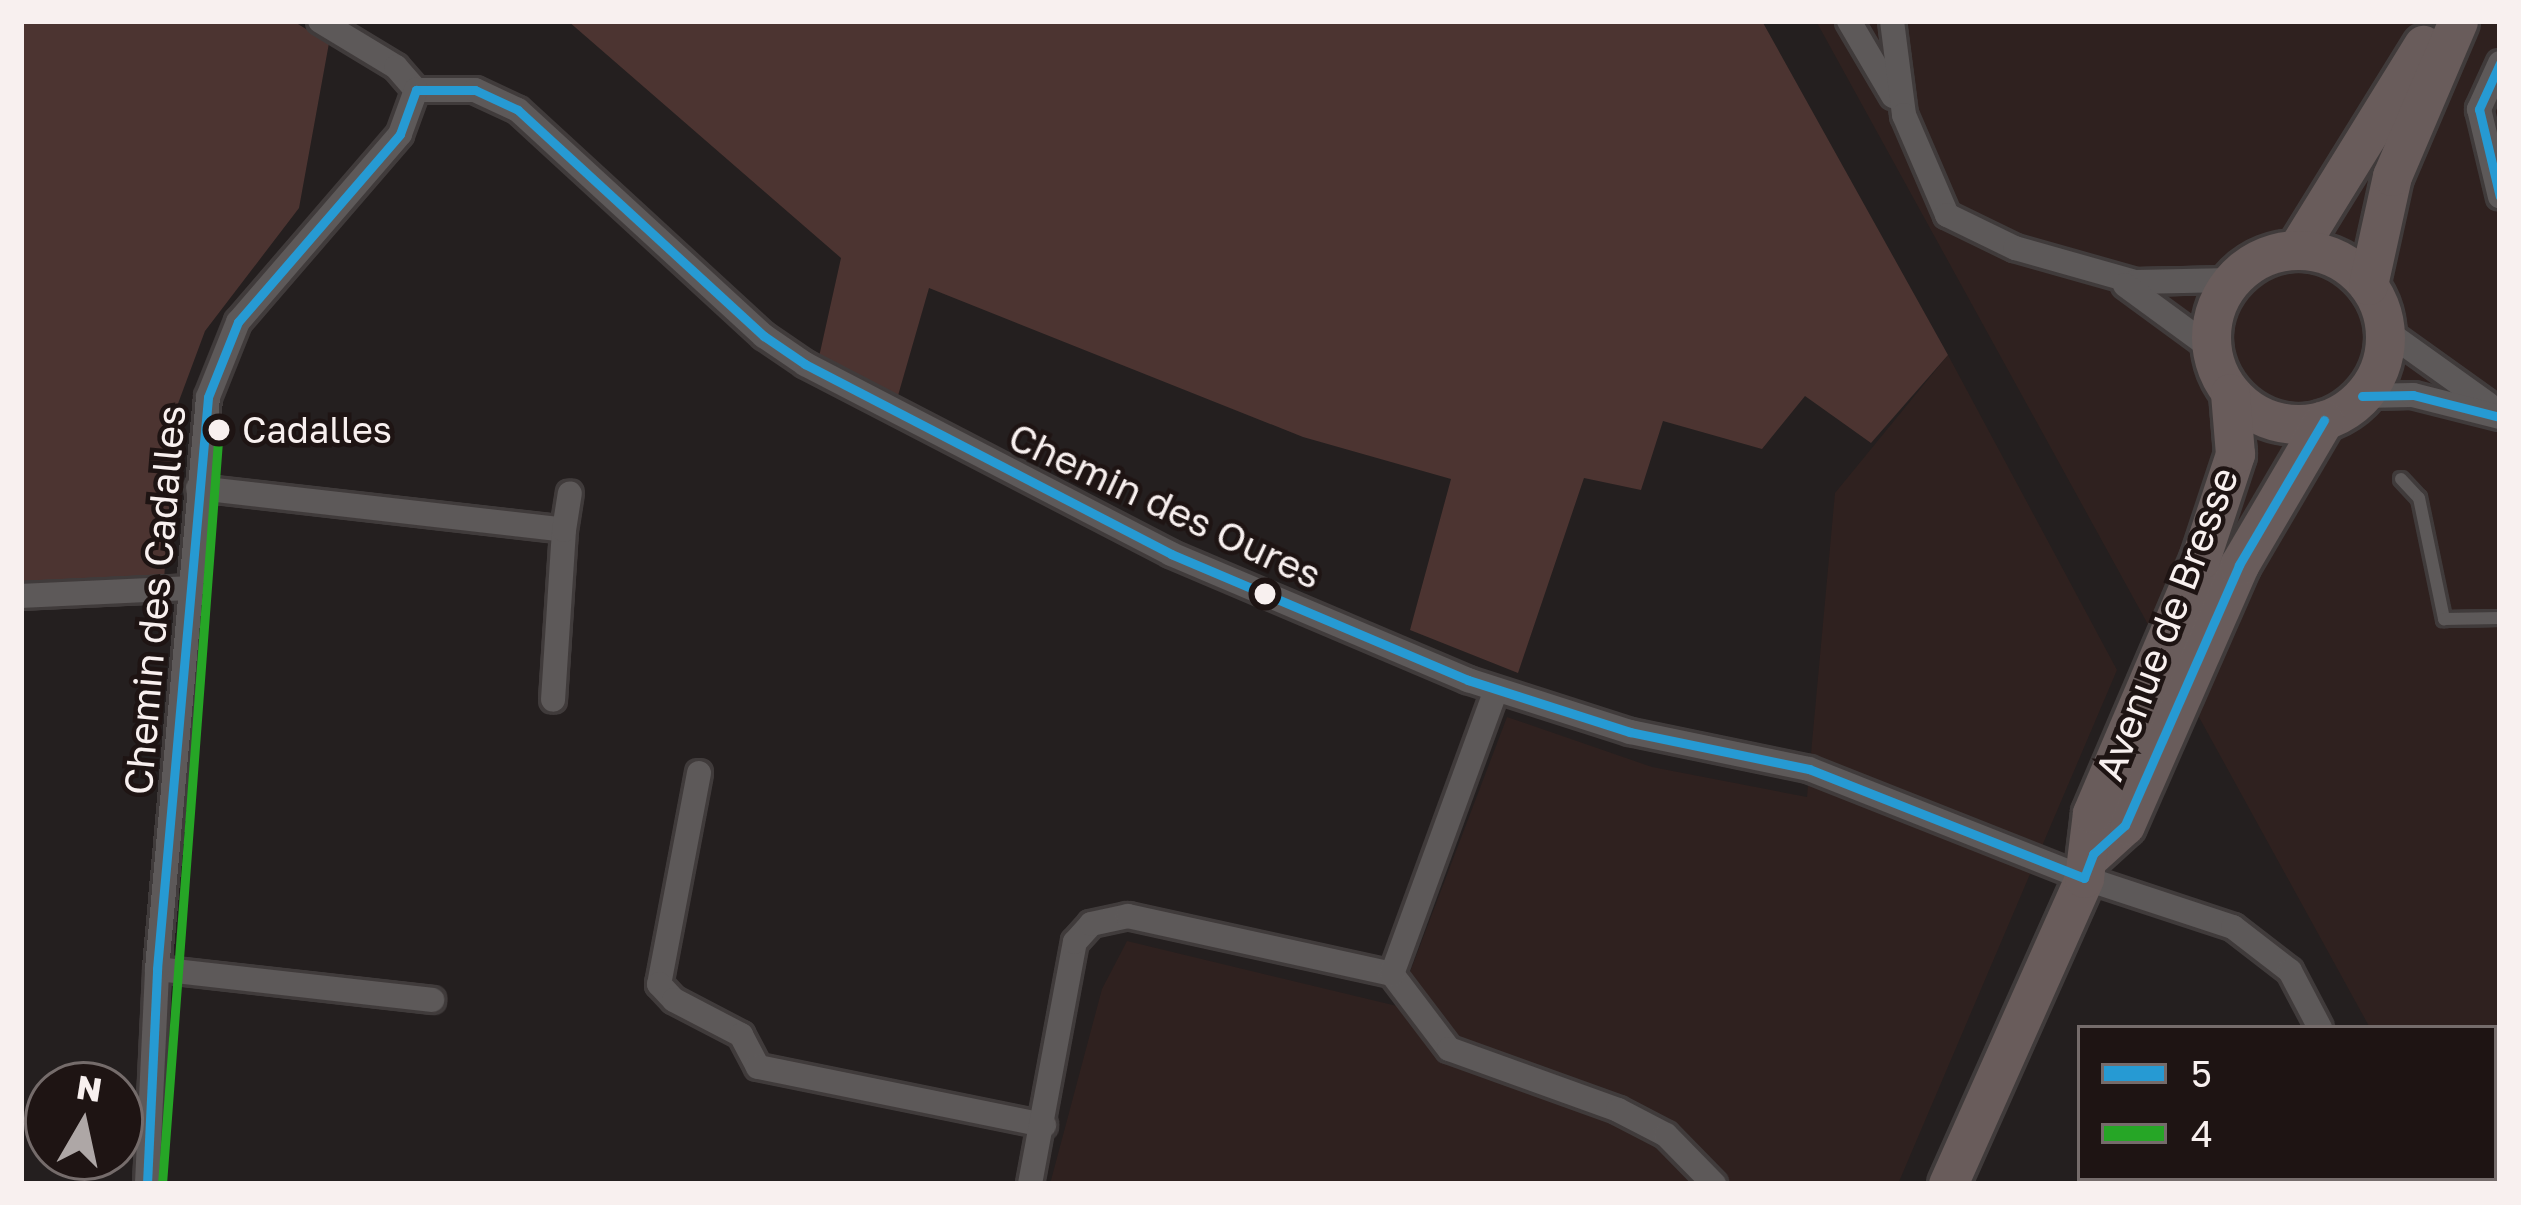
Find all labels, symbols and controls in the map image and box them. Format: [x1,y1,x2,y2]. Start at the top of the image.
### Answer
street label: Chemin des Cadalles [115,403,195,797]
place label: Cadalles [242,408,392,452]
street label: Chemin des Oures [1001,413,1329,599]
marker: Cadalles [208,419,230,441]
street label: Avenue de Bresse [2086,461,2248,787]
unlabelled marker [1254,583,1276,605]
legend [2077,1025,2497,1181]
text: 5 [2191,1052,2212,1095]
north arrow [24,1061,144,1181]
text: N [74,1067,105,1109]
text: 4 [2191,1112,2213,1155]

